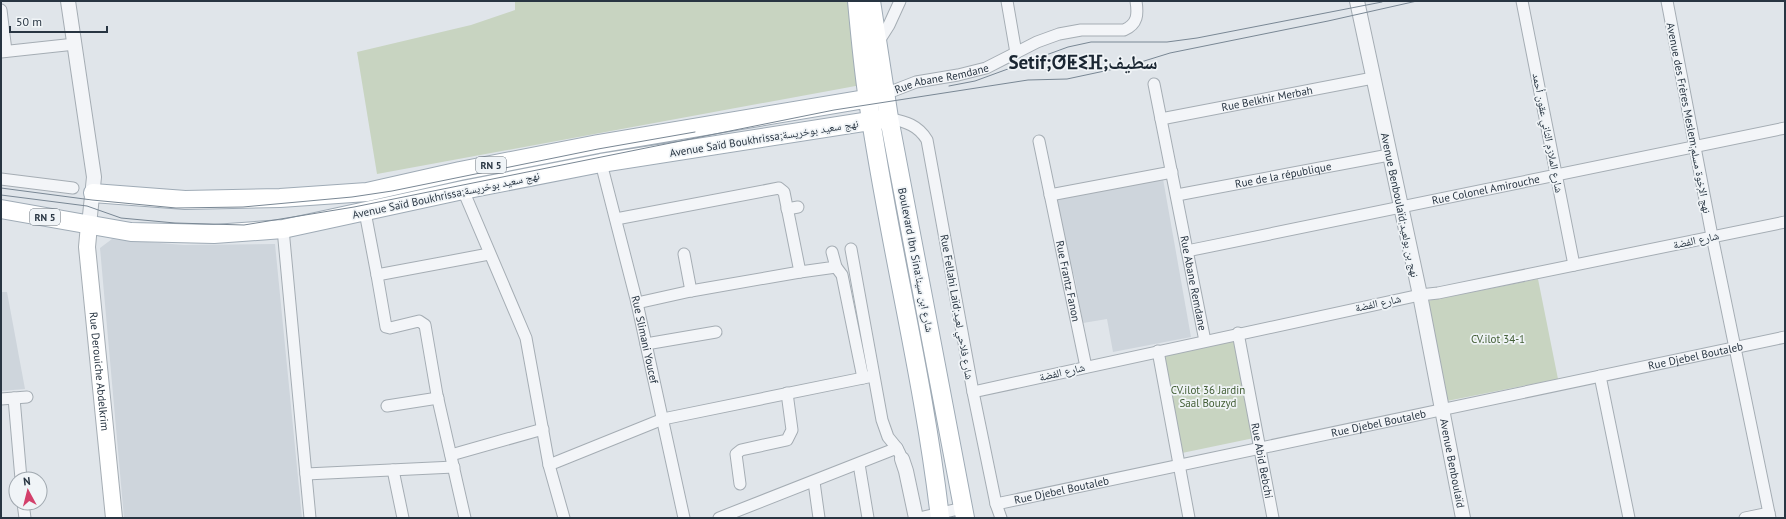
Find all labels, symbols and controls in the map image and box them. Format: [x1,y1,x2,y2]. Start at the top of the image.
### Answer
scale bar [10,8,107,34]
text: 50 m [16,14,42,29]
street label: Avenue des Frères Meslem;نهج الإخوة مسلم [1663,21,1714,215]
district label: Setif;ⵚⵟⵉⴼ;سطيف [1008,50,1158,74]
street label: Rue Abane Remdane [892,60,991,97]
street label: شارع الملازم الثاني عقون أحمد [1528,72,1566,194]
street label: Rue Belkhir Merbah [1220,83,1314,114]
street label: Avenue Saïd Boukhrissa;نهج سعيد بوخريسة [668,116,860,160]
street label: Avenue Benboulaïd;نهج بن بولعيد [1378,131,1422,279]
road number: RN 5 [476,157,506,173]
street label: Rue de la république [1234,159,1333,191]
street label: Avenue Saïd Boukhrissa;نهج سعيد بوخريسة [351,168,541,222]
street label: Rue Colonel Amirouche [1431,172,1541,207]
street label: Boulevard Ibn Sina:شارع ابن سينا [895,187,937,333]
road number: RN 5 [30,209,60,225]
street label: شارع الفضة [1672,228,1720,252]
street label: Rue Fellahi Laïd;شارع فلاحي لعيد [936,233,977,381]
street label: Rue Abane Remdane [1177,234,1210,332]
street label: Rue Frantz Fanon [1053,239,1083,323]
street label: شارع الفضة [1354,291,1402,315]
street label: Rue Slimani Youcef [628,294,662,385]
street label: Rue Derouiche Abdelkrim [86,311,112,431]
park label: CV.ilot 34-1 [1471,332,1525,346]
street label: Rue Djebel Boutaleb [1647,339,1744,373]
street label: شارع الفضة [1038,360,1086,384]
park label: CV.ilot 36 Jardin Saal Bouzyd [1171,383,1245,410]
street label: Rue Djebel Boutaleb [1330,406,1427,440]
street label: Avenue Benboulaïd [1437,417,1468,509]
street label: Rue Abid Bebchi [1248,422,1276,500]
north arrow [8,471,48,511]
street label: Rue Djebel Boutaleb [1013,473,1110,507]
text: N [22,474,31,488]

